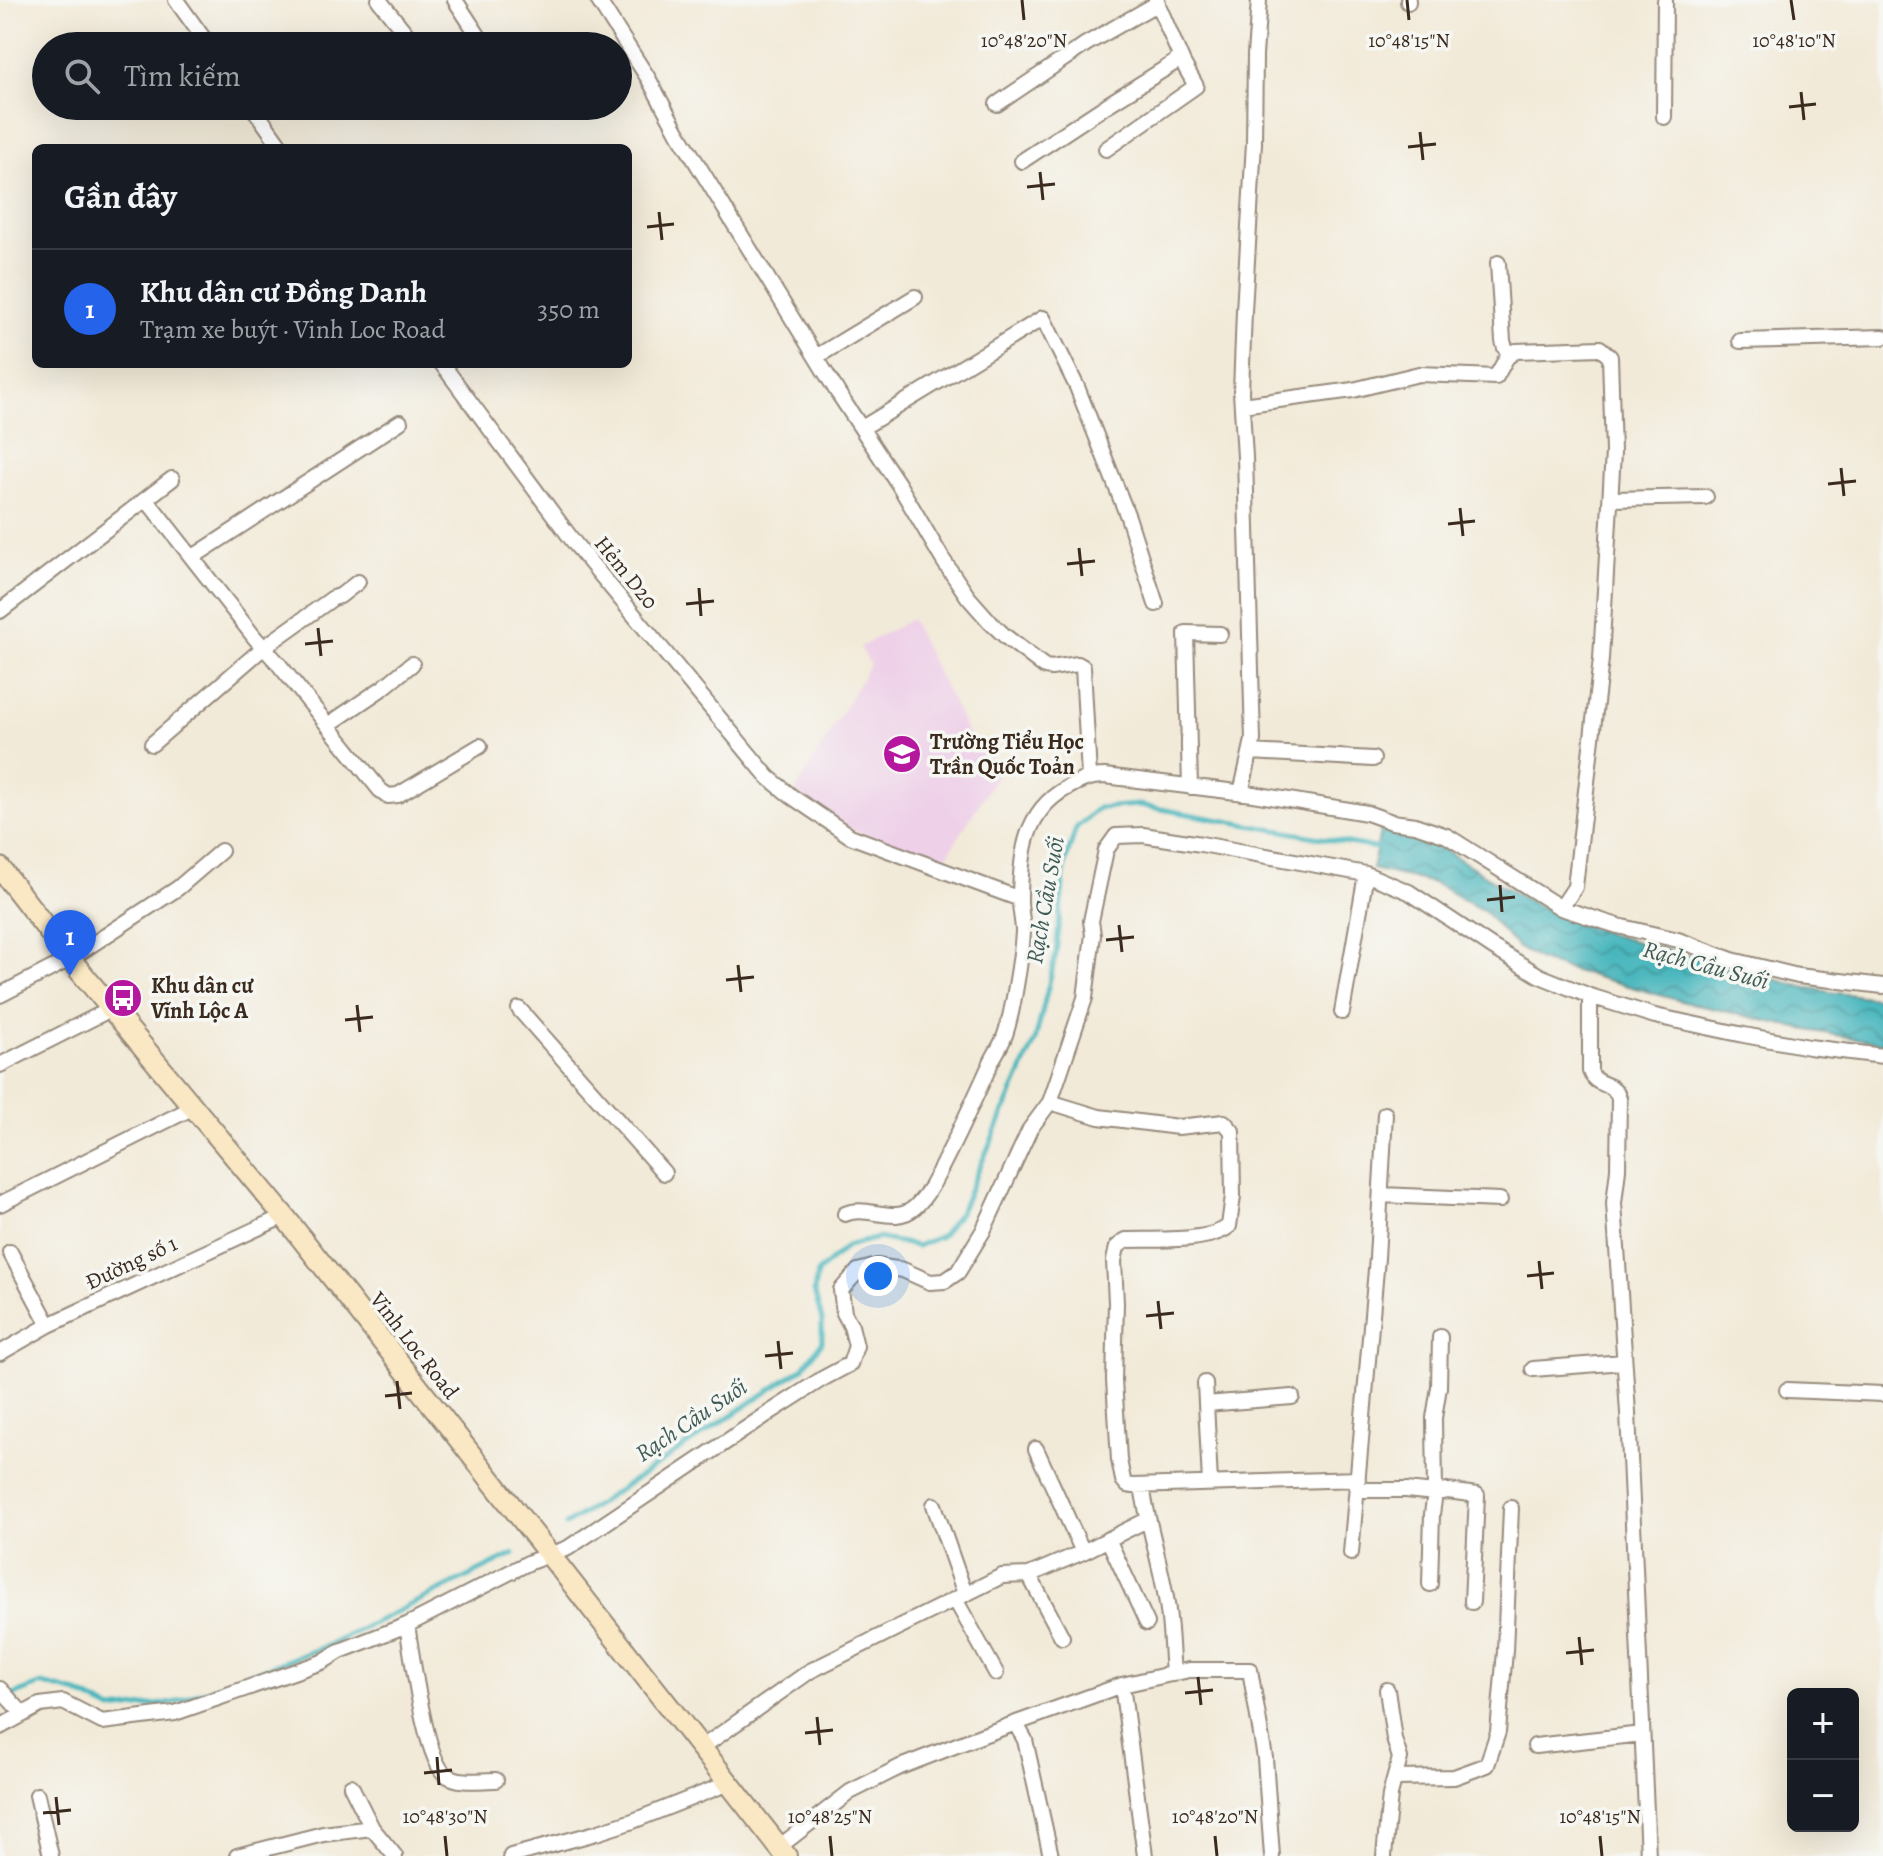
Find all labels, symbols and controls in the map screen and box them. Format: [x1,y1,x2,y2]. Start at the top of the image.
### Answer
text: 10°48'20"N [981,27,1067,54]
text: 10°48'15"N [1368,27,1450,54]
text: 10°48'10"N [1752,27,1836,54]
search box [32,32,632,120]
icon: search [60,54,104,98]
text: Tìm kiếm [124,56,241,96]
text: Gần đây [64,173,177,220]
text: Khu dân cư Đồng Danh [140,272,427,312]
text: 1 [85,292,95,327]
text: 350 m [537,292,600,327]
text: Trạm xe buýt · Vinh Loc Road [140,312,445,347]
street label: Hẻm D20 [587,530,665,616]
place label: Trường Tiểu Học Trần Quốc Toản [930,727,1084,782]
school or university icon: Trường Tiểu Học Trần Quốc Toản [881,733,923,775]
water label: Rạch Cầu Suối [1018,834,1072,966]
pin: 1 [44,910,96,976]
water label: Rạch Cầu Suối [1640,933,1772,997]
place label: Khu dân cư Vĩnh Lộc A [150,971,254,1026]
bus stop icon: Khu dân cư Vĩnh Lộc A [102,977,144,1019]
street label: Đường số 1 [81,1229,182,1297]
your location [858,1256,898,1296]
street label: Vinh Loc Road [362,1285,466,1406]
water label: Rạch Cầu Suối [629,1371,753,1469]
map controls [1787,1688,1859,1832]
button: + [1787,1688,1859,1760]
button: − [1787,1760,1859,1832]
text: 10°48'30"N [402,1803,488,1830]
text: 10°48'25"N [788,1803,872,1830]
text: 10°48'20"N [1172,1803,1258,1830]
text: 10°48'15"N [1559,1803,1641,1830]

